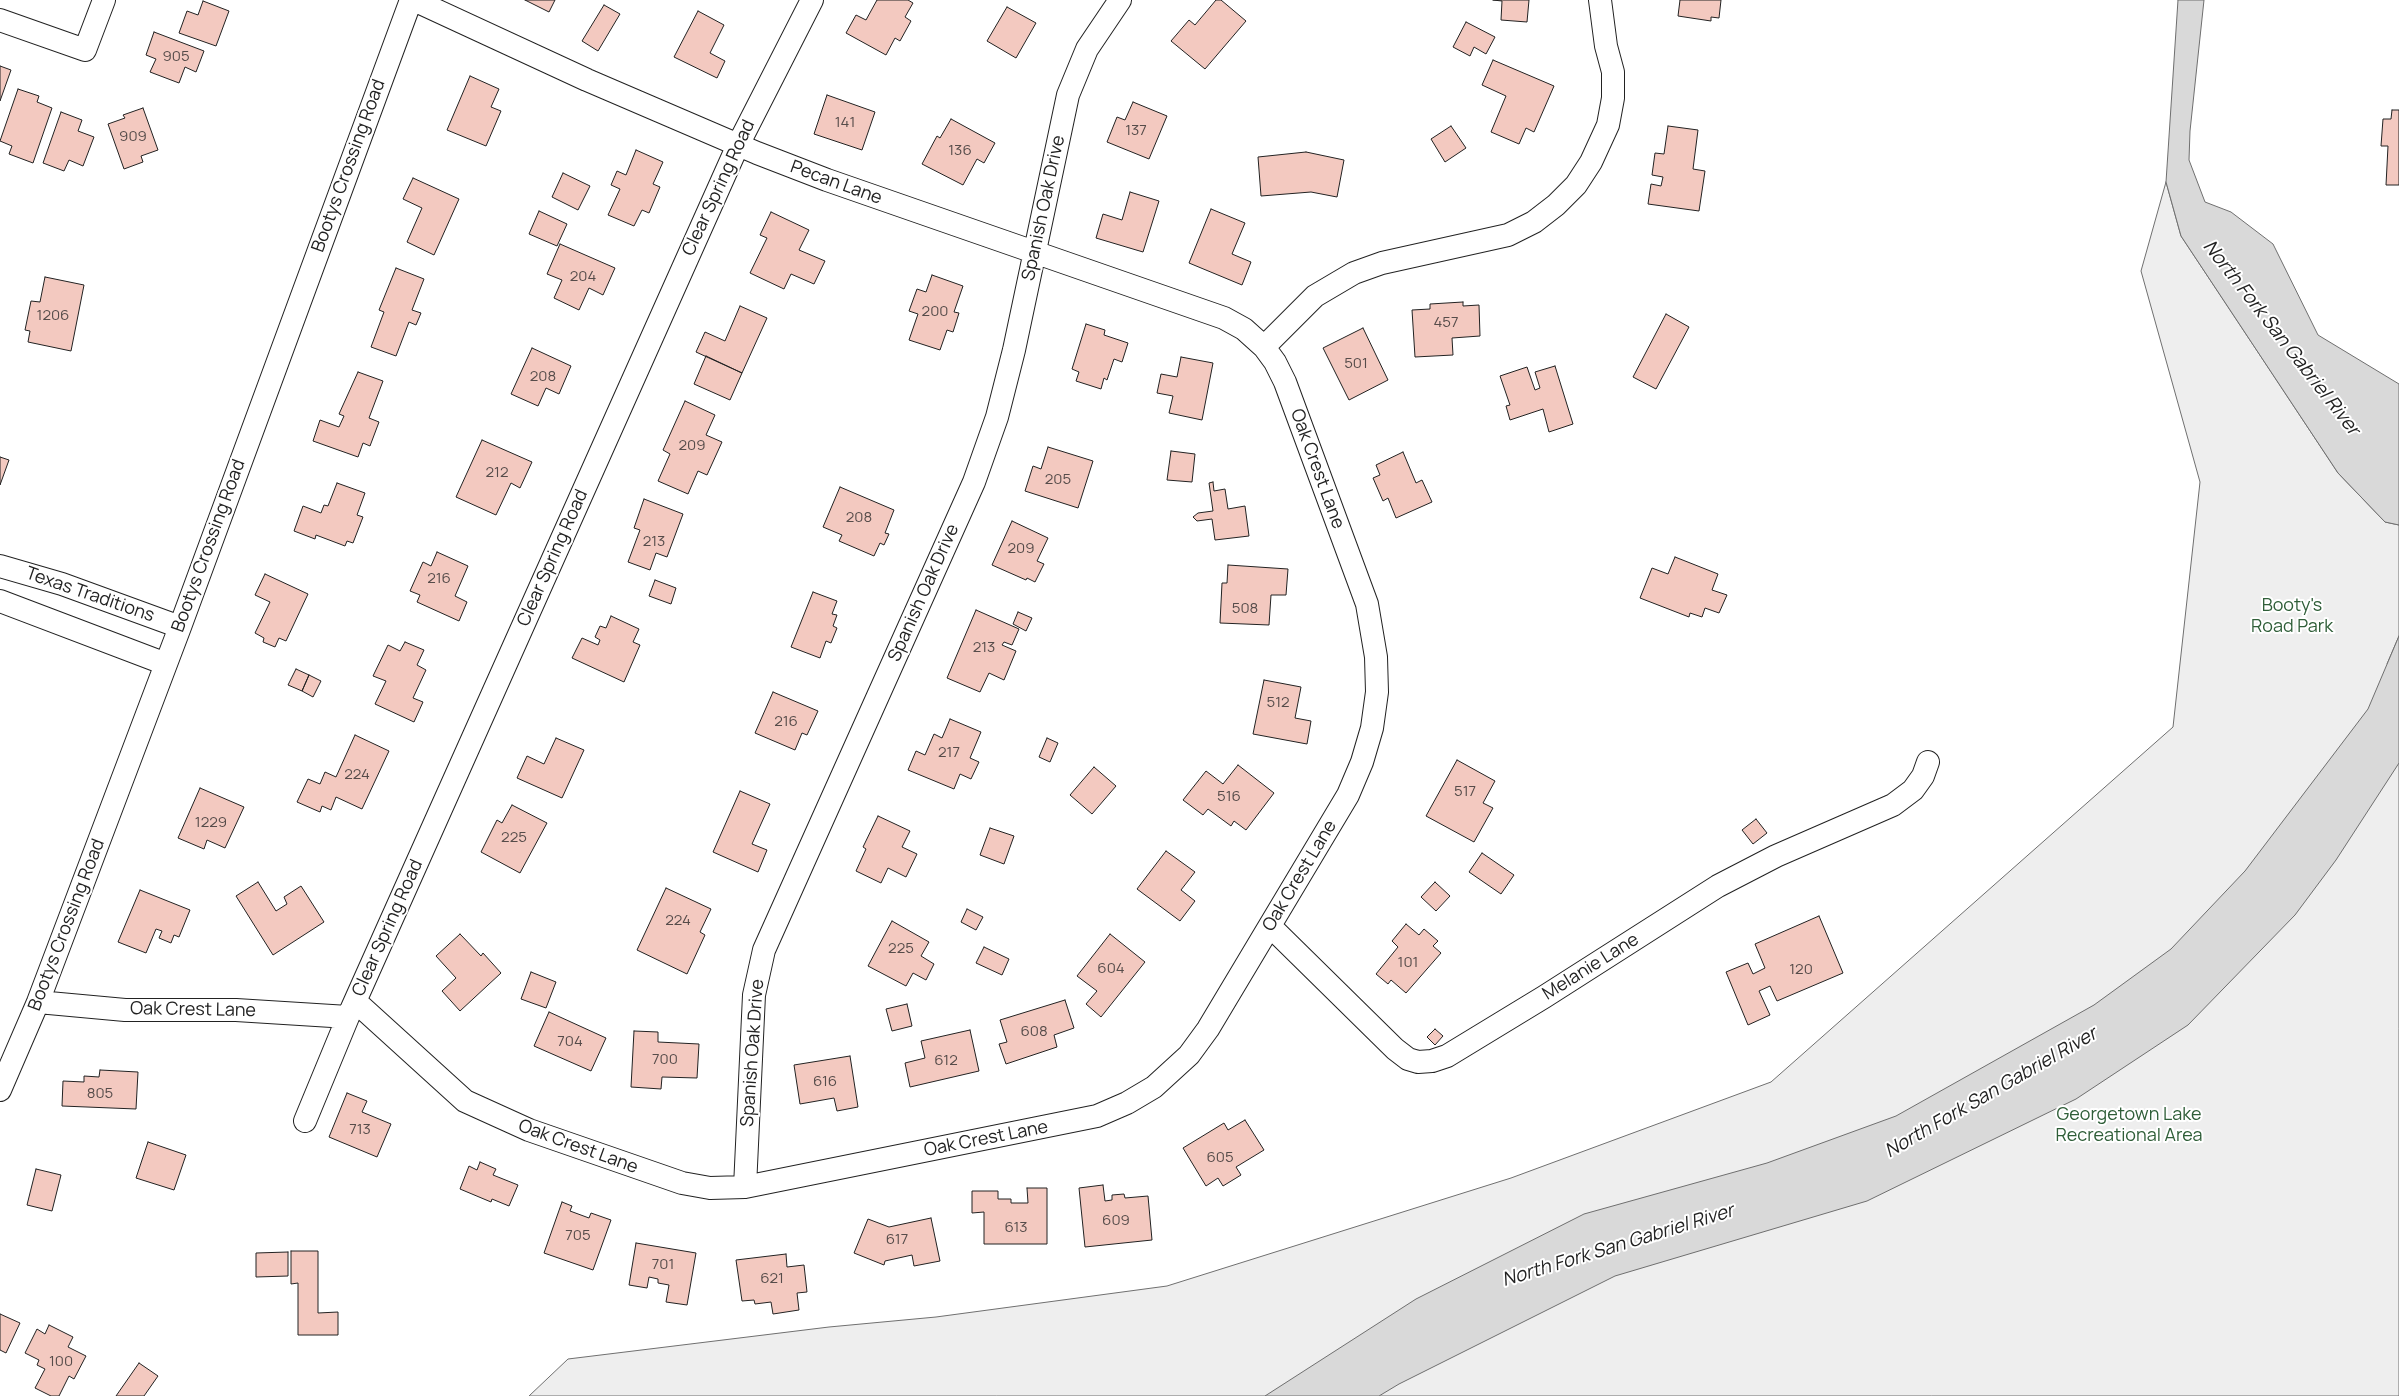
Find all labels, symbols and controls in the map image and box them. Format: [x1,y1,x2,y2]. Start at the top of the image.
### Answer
house number: 905 [162,48,190,66]
street label: Bootys Crossing Road [308,77,390,255]
house number: 141 [835,114,855,132]
street label: Clear Spring Road [678,117,760,259]
house number: 137 [1125,122,1147,140]
house number: 909 [119,128,147,146]
street label: Spanish Oak Drive [1018,133,1070,283]
house number: 136 [948,142,972,160]
street label: Pecan Lane [787,156,885,210]
water label: North Fork San Gabriel River [2198,236,2364,440]
house number: 204 [570,268,596,286]
house number: 200 [922,303,948,321]
house number: 1206 [37,307,69,325]
house number: 457 [1433,314,1459,332]
house number: 501 [1344,355,1368,373]
house number: 208 [530,368,556,386]
street label: Oak Crest Lane [1285,406,1349,532]
house number: 209 [678,437,706,455]
street label: Bootys Crossing Road [168,457,250,635]
house number: 212 [486,464,508,482]
house number: 205 [1045,471,1071,489]
street label: Clear Spring Road [513,486,593,630]
house number: 208 [846,509,872,527]
street label: Spanish Oak Drive [884,521,964,665]
house number: 213 [643,533,665,551]
house number: 209 [1007,540,1035,558]
street label: Texas Traditions [23,563,157,627]
house number: 216 [427,570,451,588]
park label: Booty's Road Park [2251,595,2333,638]
house number: 508 [1232,600,1258,618]
house number: 213 [973,639,995,657]
house number: 512 [1266,694,1290,712]
house number: 216 [774,713,798,731]
house number: 217 [938,744,960,762]
house number: 224 [344,766,370,784]
house number: 517 [1454,783,1476,801]
house number: 516 [1217,788,1241,806]
house number: 1229 [195,814,227,832]
street label: Oak Crest Lane [1258,816,1342,936]
house number: 225 [501,829,527,847]
street label: Bootys Crossing Road [24,836,110,1014]
street label: Clear Spring Road [348,856,428,1000]
house number: 224 [665,912,691,930]
street label: Melanie Lane [1539,929,1643,1005]
house number: 225 [888,940,914,958]
house number: 101 [1398,954,1418,972]
house number: 604 [1097,960,1125,978]
house number: 120 [1789,961,1813,979]
street label: Spanish Oak Drive [737,978,769,1128]
street label: Oak Crest Lane [130,998,256,1022]
house number: 608 [1020,1023,1048,1041]
water label: North Fork San Gabriel River [1881,1023,2101,1163]
house number: 704 [557,1033,583,1051]
house number: 700 [652,1051,678,1069]
house number: 612 [934,1052,958,1070]
house number: 616 [813,1073,837,1091]
house number: 805 [87,1085,113,1103]
park label: Georgetown Lake Recreational Area [2055,1104,2203,1146]
street label: Oak Crest Lane [515,1115,641,1179]
street label: Oak Crest Lane [922,1116,1050,1162]
house number: 713 [349,1121,371,1139]
house number: 605 [1206,1149,1234,1167]
water label: North Fork San Gabriel River [1499,1200,1737,1292]
house number: 609 [1102,1212,1130,1230]
house number: 613 [1004,1219,1028,1237]
house number: 705 [565,1227,591,1245]
house number: 617 [886,1231,908,1249]
house number: 701 [652,1256,674,1274]
house number: 621 [760,1270,784,1288]
house number: 100 [49,1353,73,1371]

